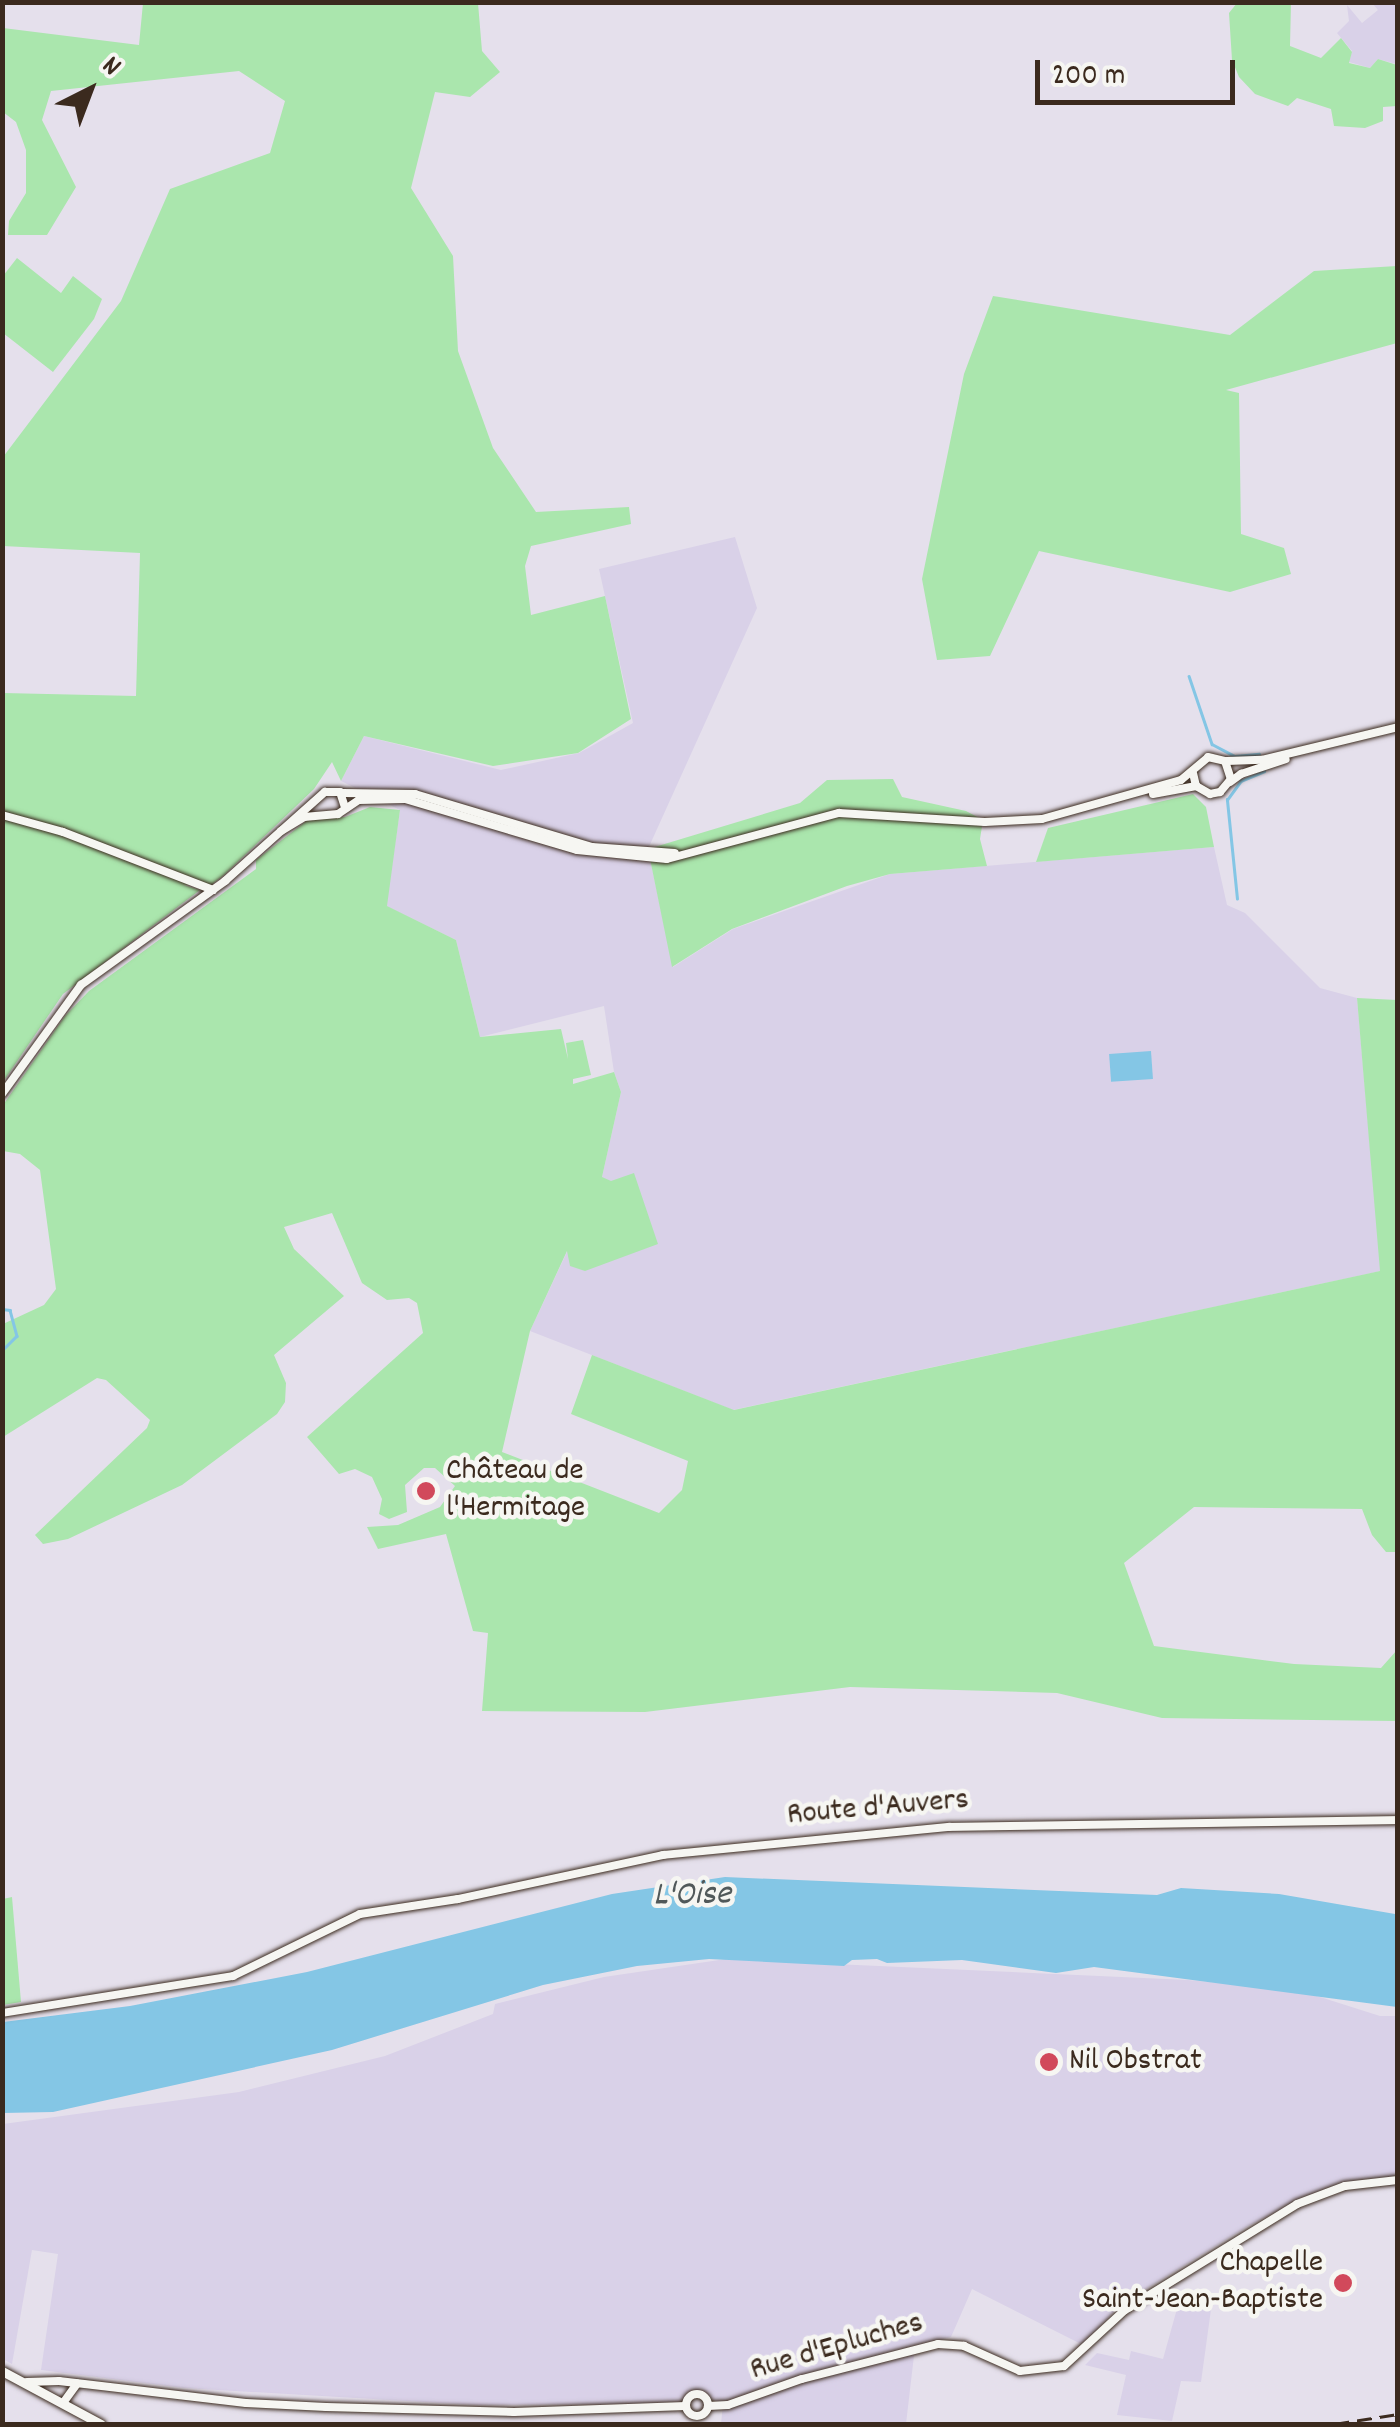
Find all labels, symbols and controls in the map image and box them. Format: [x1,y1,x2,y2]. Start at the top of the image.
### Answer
north arrow [40,40,140,140]
scale bar [1040,40,1240,102]
text: N [92,48,129,87]
text: 200 m [1052,56,1125,99]
place label: Château de l'Hermitage [446,1454,585,1529]
marker: Château de l'Hermitage [415,1480,437,1502]
street label: Route d'Auvers [786,1782,970,1836]
water label: L'Oise [653,1874,731,1918]
place label: Nil Obstrat [1069,2043,1202,2081]
marker: Nil Obstrat [1038,2051,1060,2073]
place label: Chapelle Saint-Jean-Baptiste [1082,2246,1323,2321]
marker: Chapelle Saint-Jean-Baptiste [1332,2272,1354,2294]
street label: Rue d'Epluches [746,2305,928,2391]

